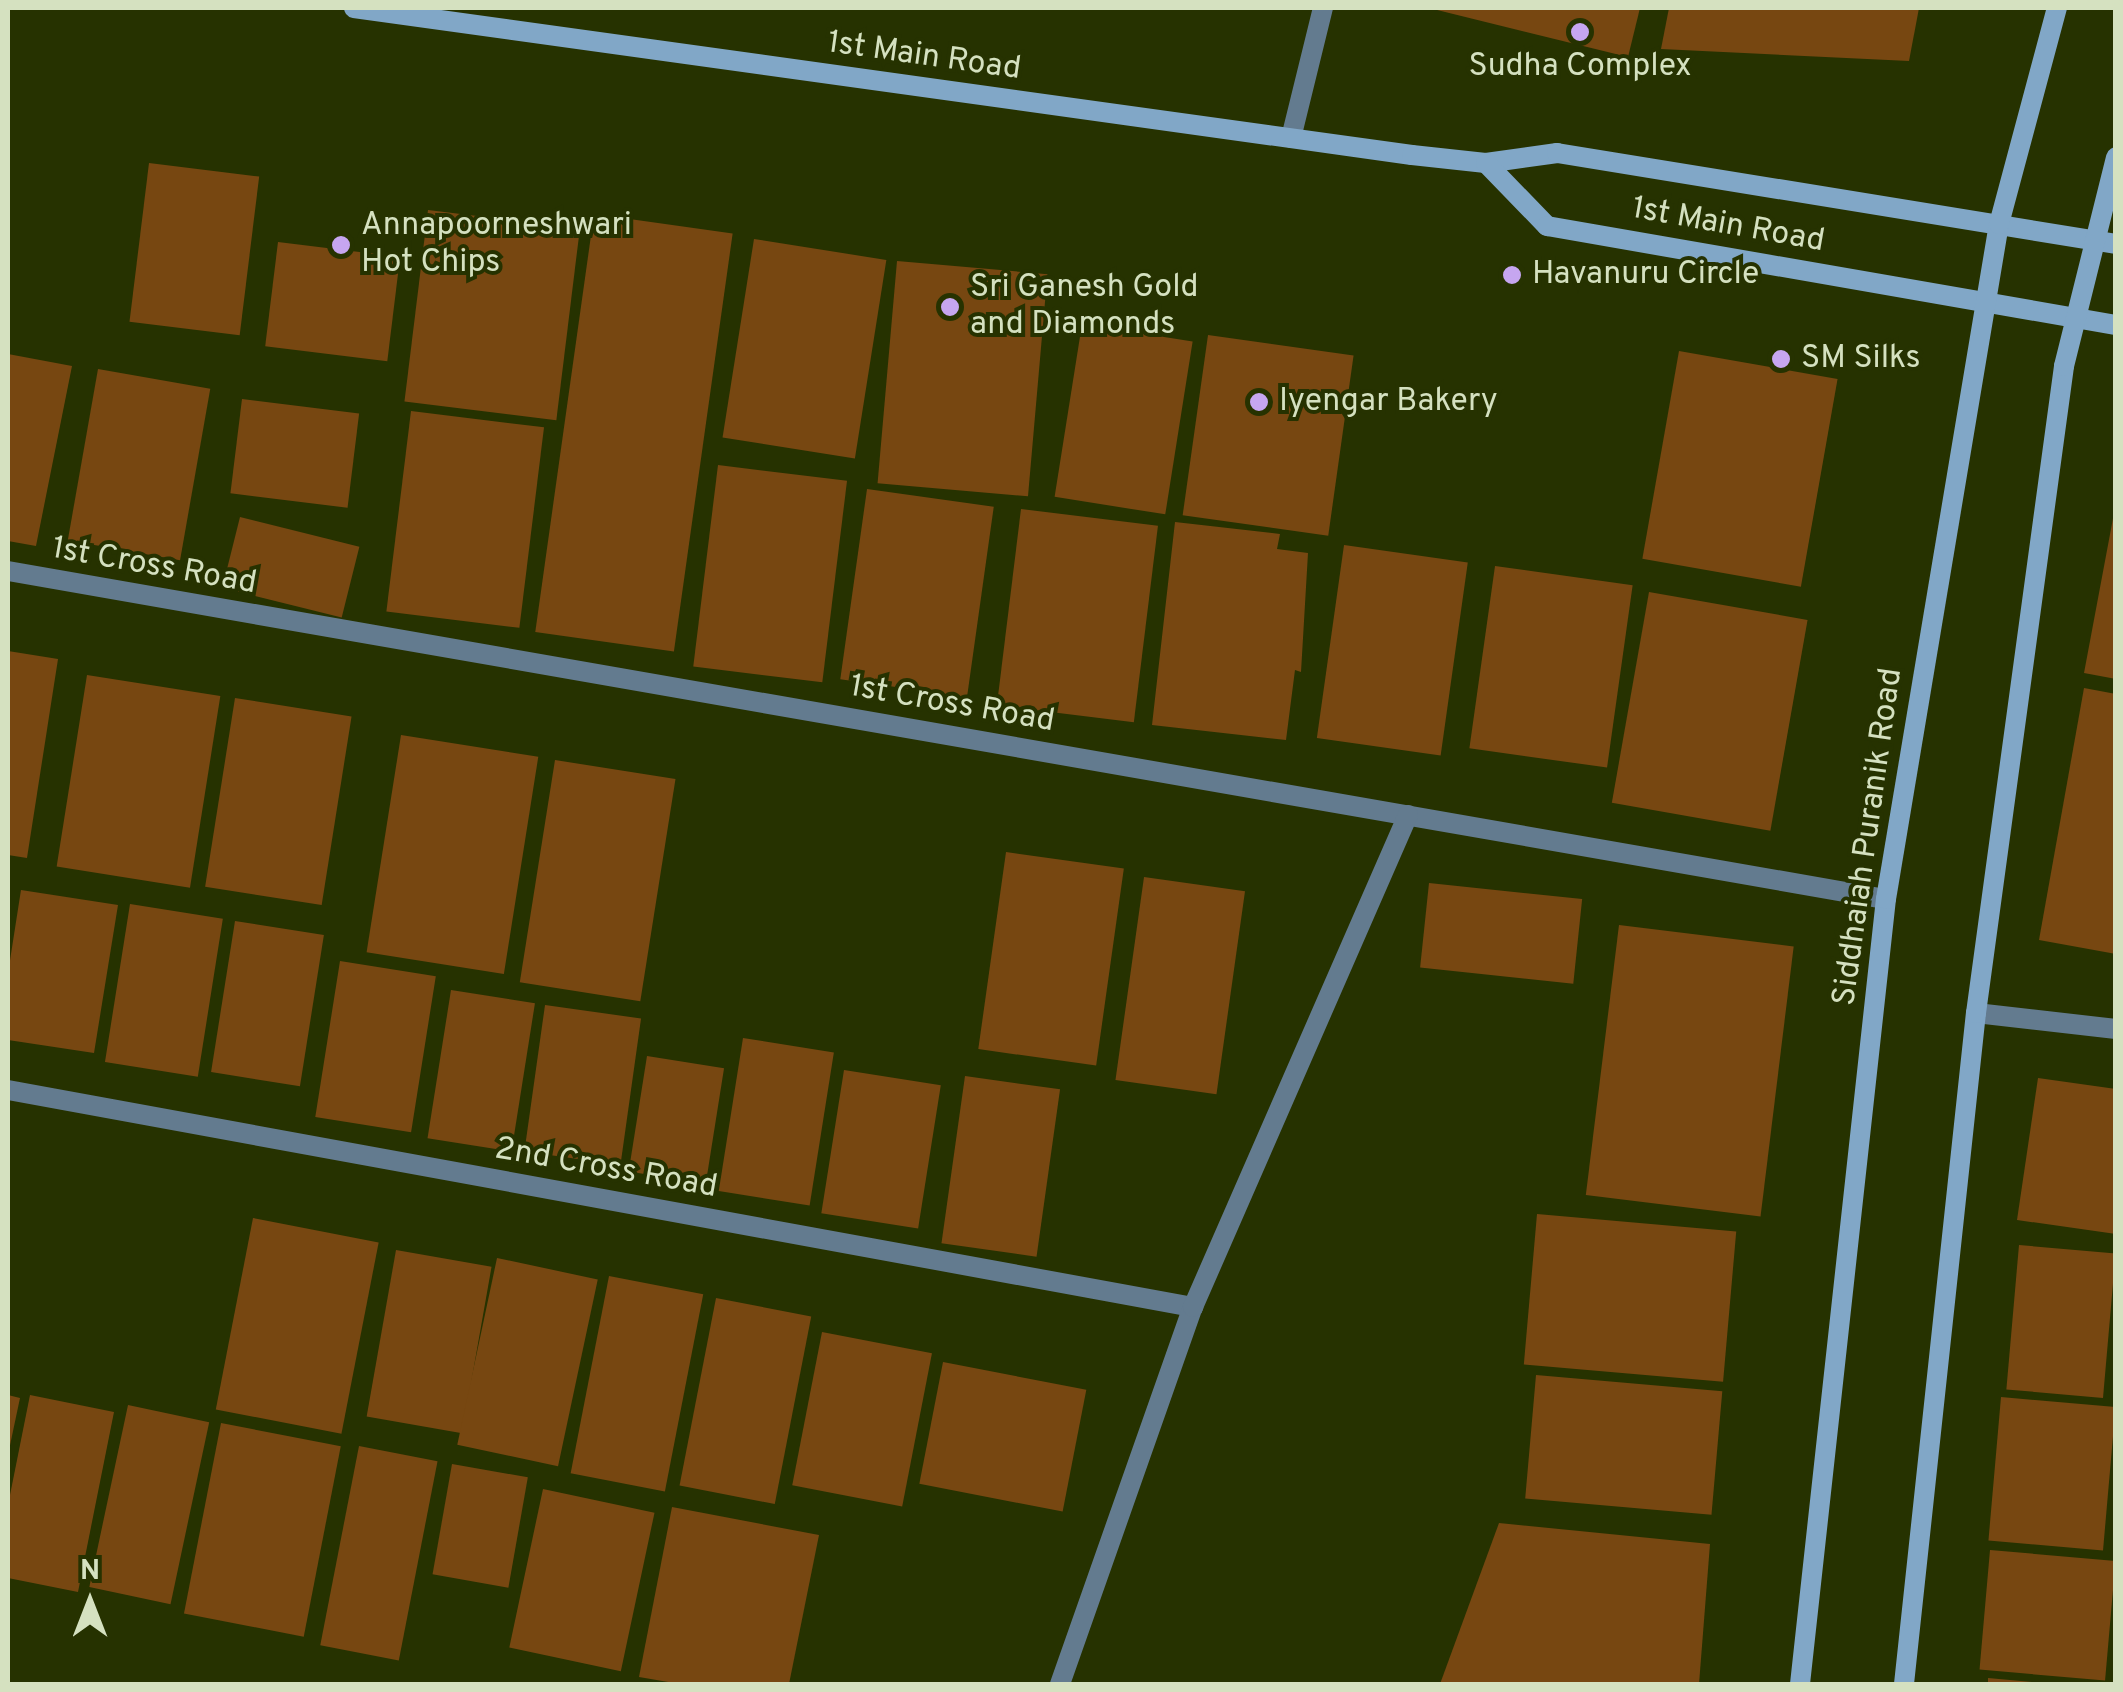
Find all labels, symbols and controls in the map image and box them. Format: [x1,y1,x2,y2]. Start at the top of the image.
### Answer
marker: Sudha Complex [1569,21,1591,43]
street label: 1st Main Road [825,24,1023,90]
place label: Sudha Complex [1469,48,1691,86]
street label: 1st Main Road [1629,190,1827,262]
place label: Annapoorneshwari Hot Chips [361,208,632,283]
marker: Annapoorneshwari Hot Chips [330,234,352,256]
place label: Havanuru Circle [1532,256,1759,294]
marker: Havanuru Circle [1501,264,1523,286]
place label: Sri Ganesh Gold and Diamonds [970,270,1199,345]
marker: Sri Ganesh Gold and Diamonds [939,296,961,318]
place label: SM Silks [1801,340,1920,378]
marker: SM Silks [1770,348,1792,370]
place label: Iyengar Bakery [1279,383,1498,421]
marker: Iyengar Bakery [1248,391,1270,413]
street label: 1st Cross Road [49,530,259,604]
street label: Siddhaiah Puranik Road [1826,666,1912,1008]
street label: 1st Cross Road [847,668,1057,742]
street label: 2nd Cross Road [492,1131,720,1207]
north arrow [40,1552,140,1652]
text: N [80,1554,100,1590]

